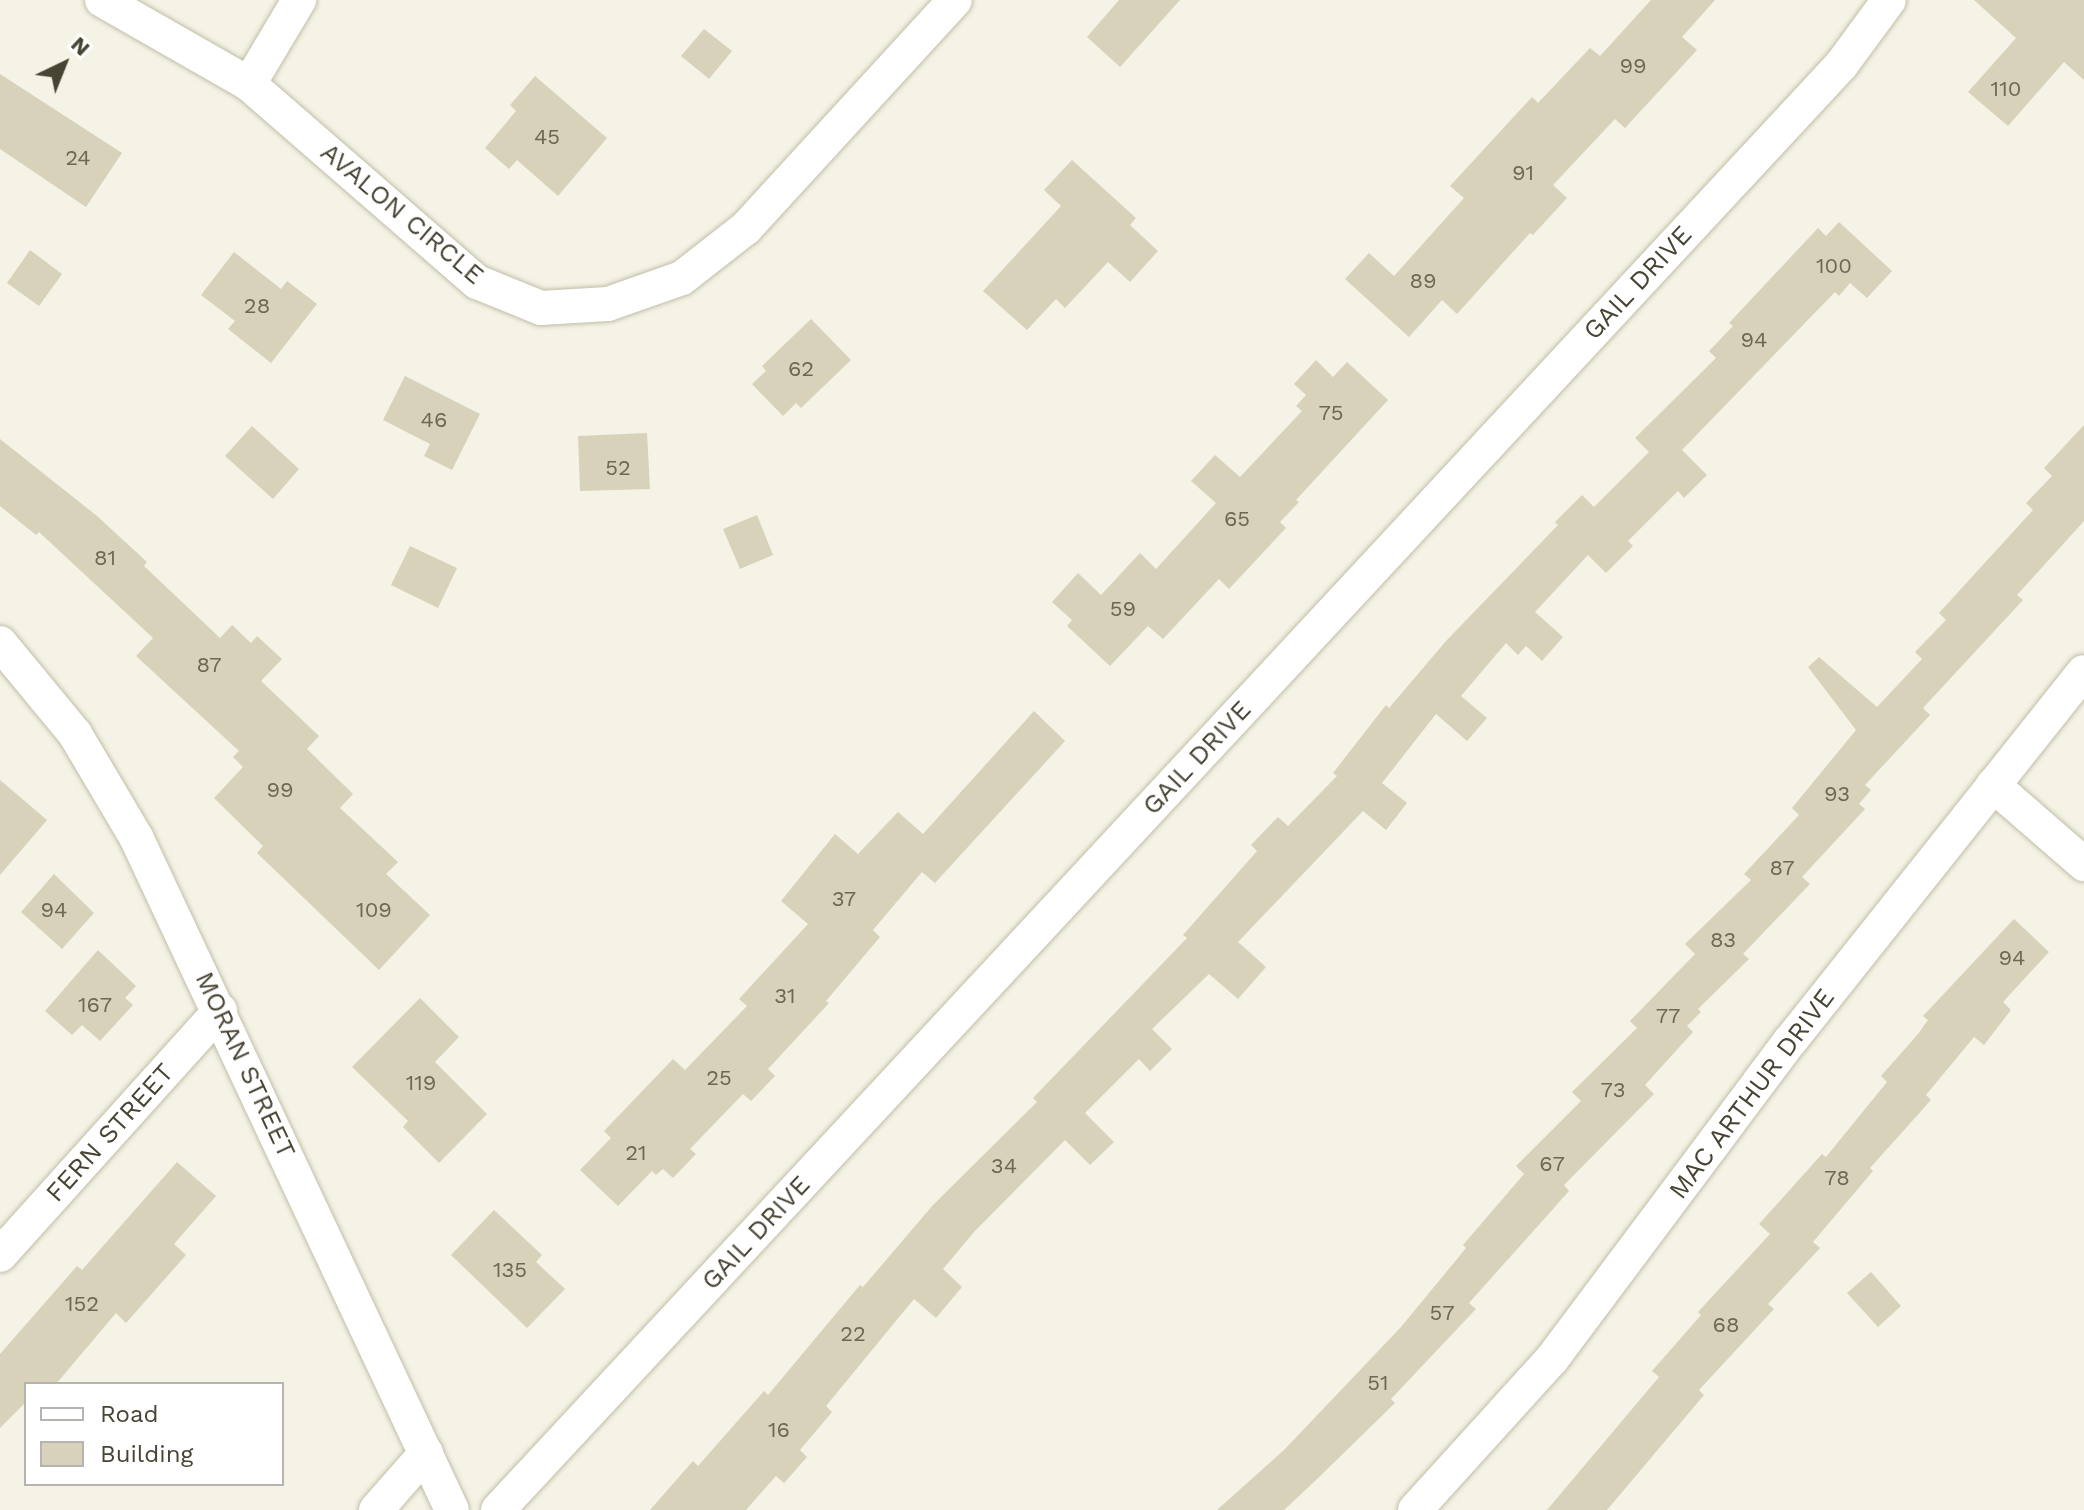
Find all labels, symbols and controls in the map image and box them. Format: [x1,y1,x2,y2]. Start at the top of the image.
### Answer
north arrow [24,24,104,104]
text: N [66,31,95,61]
house number: 99 [1619,53,1647,79]
house number: 110 [1991,76,2021,102]
house number: 45 [534,124,560,150]
street label: AVALON CIRCLE [314,137,490,291]
house number: 24 [65,145,91,171]
house number: 91 [1512,160,1534,186]
street label: GAIL DRIVE [1577,219,1699,347]
house number: 100 [1816,253,1852,279]
house number: 89 [1409,268,1437,294]
house number: 28 [244,293,270,319]
house number: 94 [1740,327,1768,353]
house number: 62 [788,356,814,382]
house number: 75 [1318,400,1344,426]
house number: 46 [421,407,447,433]
house number: 52 [605,455,631,481]
house number: 65 [1224,506,1250,532]
house number: 81 [94,545,116,571]
house number: 59 [1110,596,1136,622]
house number: 87 [196,652,222,678]
street label: GAIL DRIVE [1136,694,1258,822]
house number: 99 [266,777,294,803]
house number: 93 [1824,781,1850,807]
house number: 87 [1769,855,1795,881]
house number: 37 [832,886,856,912]
house number: 94 [40,897,68,923]
house number: 109 [356,897,392,923]
house number: 83 [1710,927,1736,953]
house number: 94 [1998,945,2026,971]
street label: MORAN STREET [188,967,302,1163]
street label: MAC ARTHUR DRIVE [1663,982,1841,1206]
house number: 31 [774,983,796,1009]
house number: 167 [78,992,112,1018]
house number: 77 [1656,1003,1680,1029]
street label: FERN STREET [40,1057,180,1209]
house number: 25 [706,1065,732,1091]
house number: 119 [406,1070,436,1096]
house number: 73 [1600,1077,1626,1103]
house number: 21 [625,1140,647,1166]
house number: 67 [1539,1151,1565,1177]
house number: 34 [991,1153,1017,1179]
house number: 78 [1824,1165,1850,1191]
street label: GAIL DRIVE [695,1169,817,1297]
house number: 135 [493,1257,527,1283]
house number: 152 [65,1291,99,1317]
house number: 57 [1429,1300,1455,1326]
house number: 68 [1713,1312,1739,1338]
house number: 22 [840,1321,866,1347]
house number: 51 [1367,1370,1389,1396]
legend [24,1382,284,1486]
text: Road [100,1400,159,1428]
house number: 16 [768,1417,790,1443]
text: Building [100,1440,193,1468]

